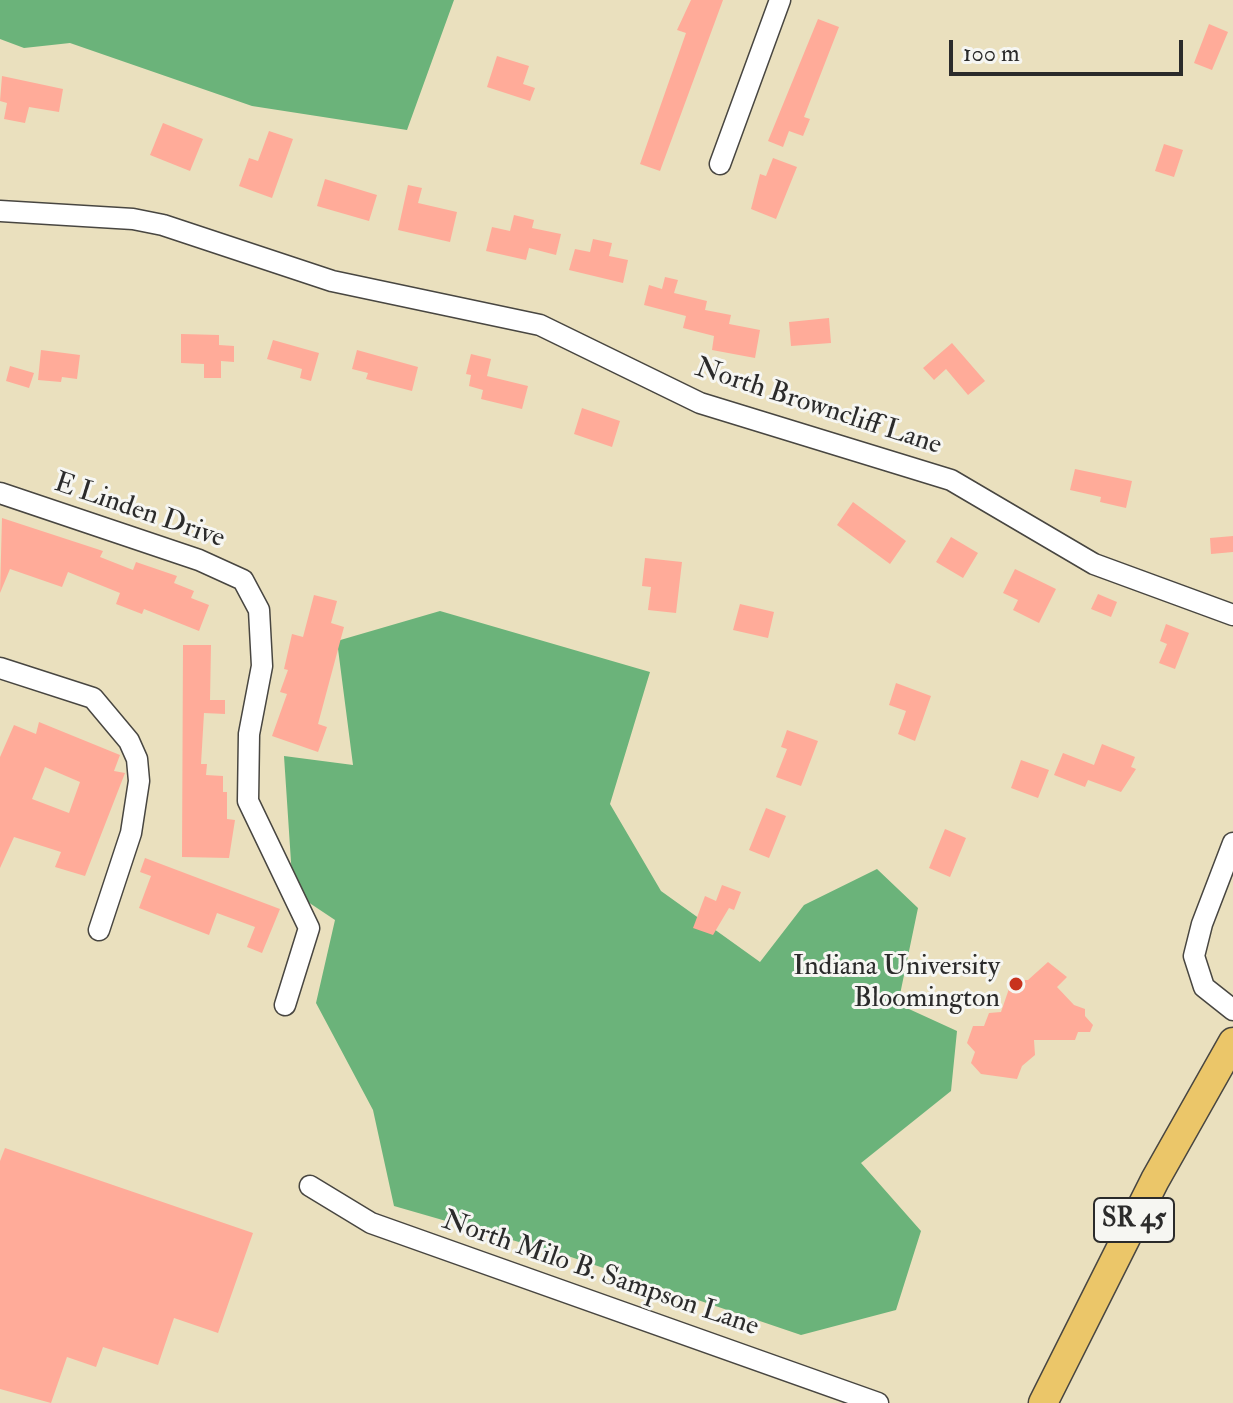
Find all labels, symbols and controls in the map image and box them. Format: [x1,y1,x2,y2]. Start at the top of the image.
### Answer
scale bar [953,24,1187,74]
text: 100 m [963,38,1020,69]
street label: North Browncliff Lane [691,352,945,464]
street label: E Linden Drive [49,467,229,557]
place label: Indiana University Bloomington [793,951,1000,1017]
marker: Indiana University Bloomington [1007,975,1025,993]
road number: SR 45 [1094,1198,1174,1242]
street label: North Milo B. Sampson Lane [437,1205,763,1345]

